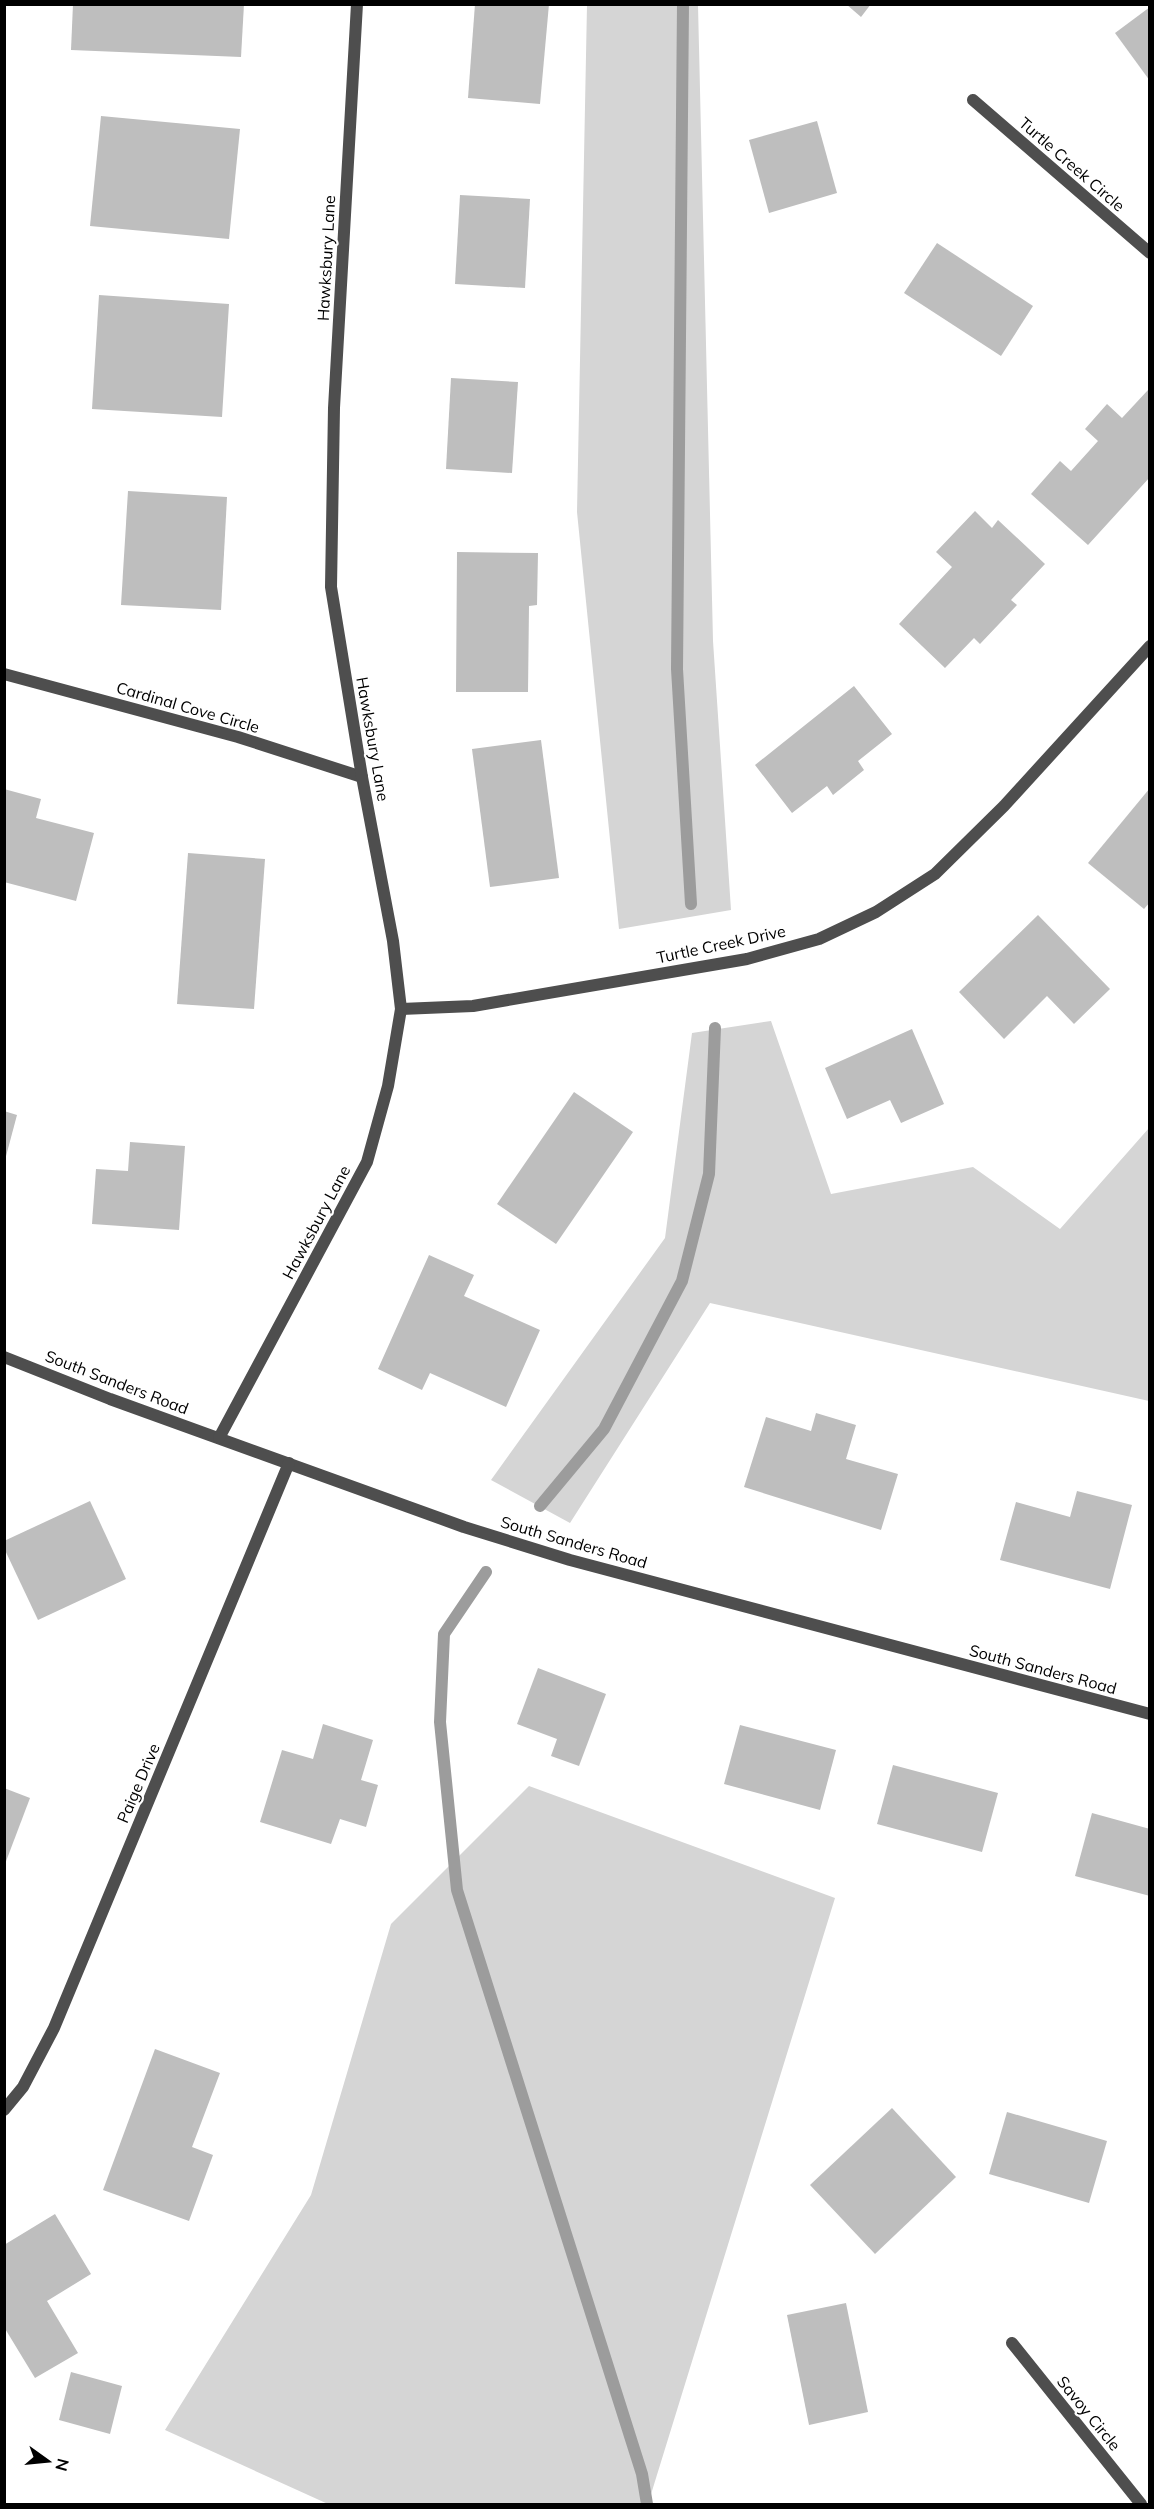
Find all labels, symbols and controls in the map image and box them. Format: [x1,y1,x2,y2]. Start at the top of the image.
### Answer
street label: Turtle Creek Circle [1015,113,1129,215]
street label: Hawksbury Lane [313,195,339,321]
street label: Hawksbury Lane [352,675,394,803]
street label: Cardinal Cove Circle [114,677,262,737]
street label: Turtle Creek Drive [655,921,787,967]
street label: Hawksbury Lane [278,1162,354,1282]
street label: South Sanders Road [43,1345,191,1419]
street label: South Sanders Road [498,1511,650,1573]
street label: South Sanders Road [967,1640,1119,1698]
street label: Paige Drive [112,1740,164,1826]
street label: Savoy Circle [1053,2372,1125,2454]
north arrow [18,2431,78,2491]
text: N [51,2456,74,2473]

